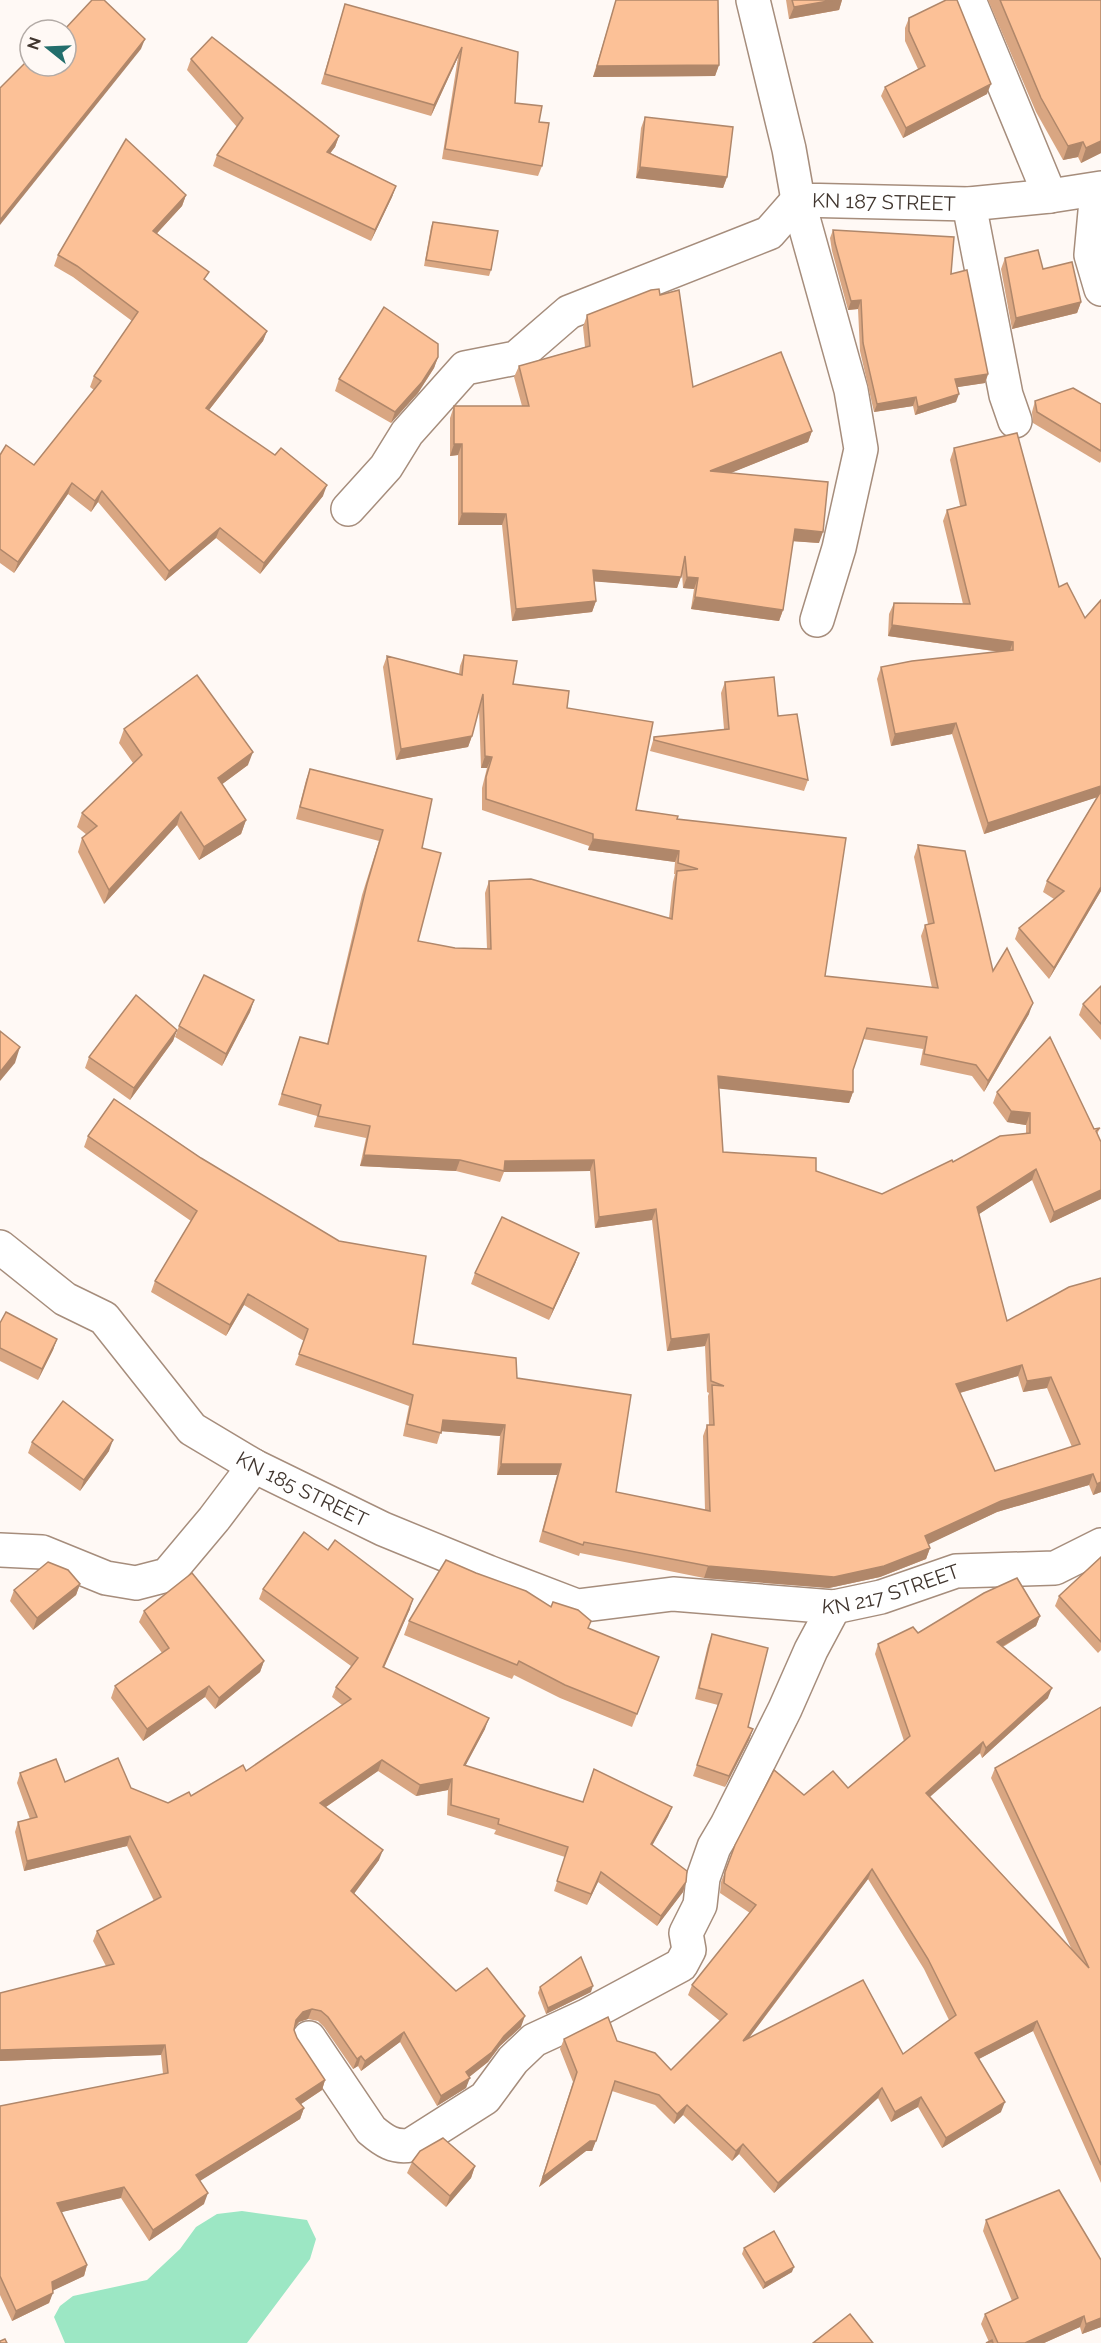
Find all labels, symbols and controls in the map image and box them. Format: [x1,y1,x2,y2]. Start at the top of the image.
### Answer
north arrow [18,18,78,78]
text: N [23,35,45,52]
street label: KN 187 STREET [812,188,956,216]
street label: KN 185 STREET [232,1446,372,1532]
street label: KN 217 STREET [821,1559,962,1619]

